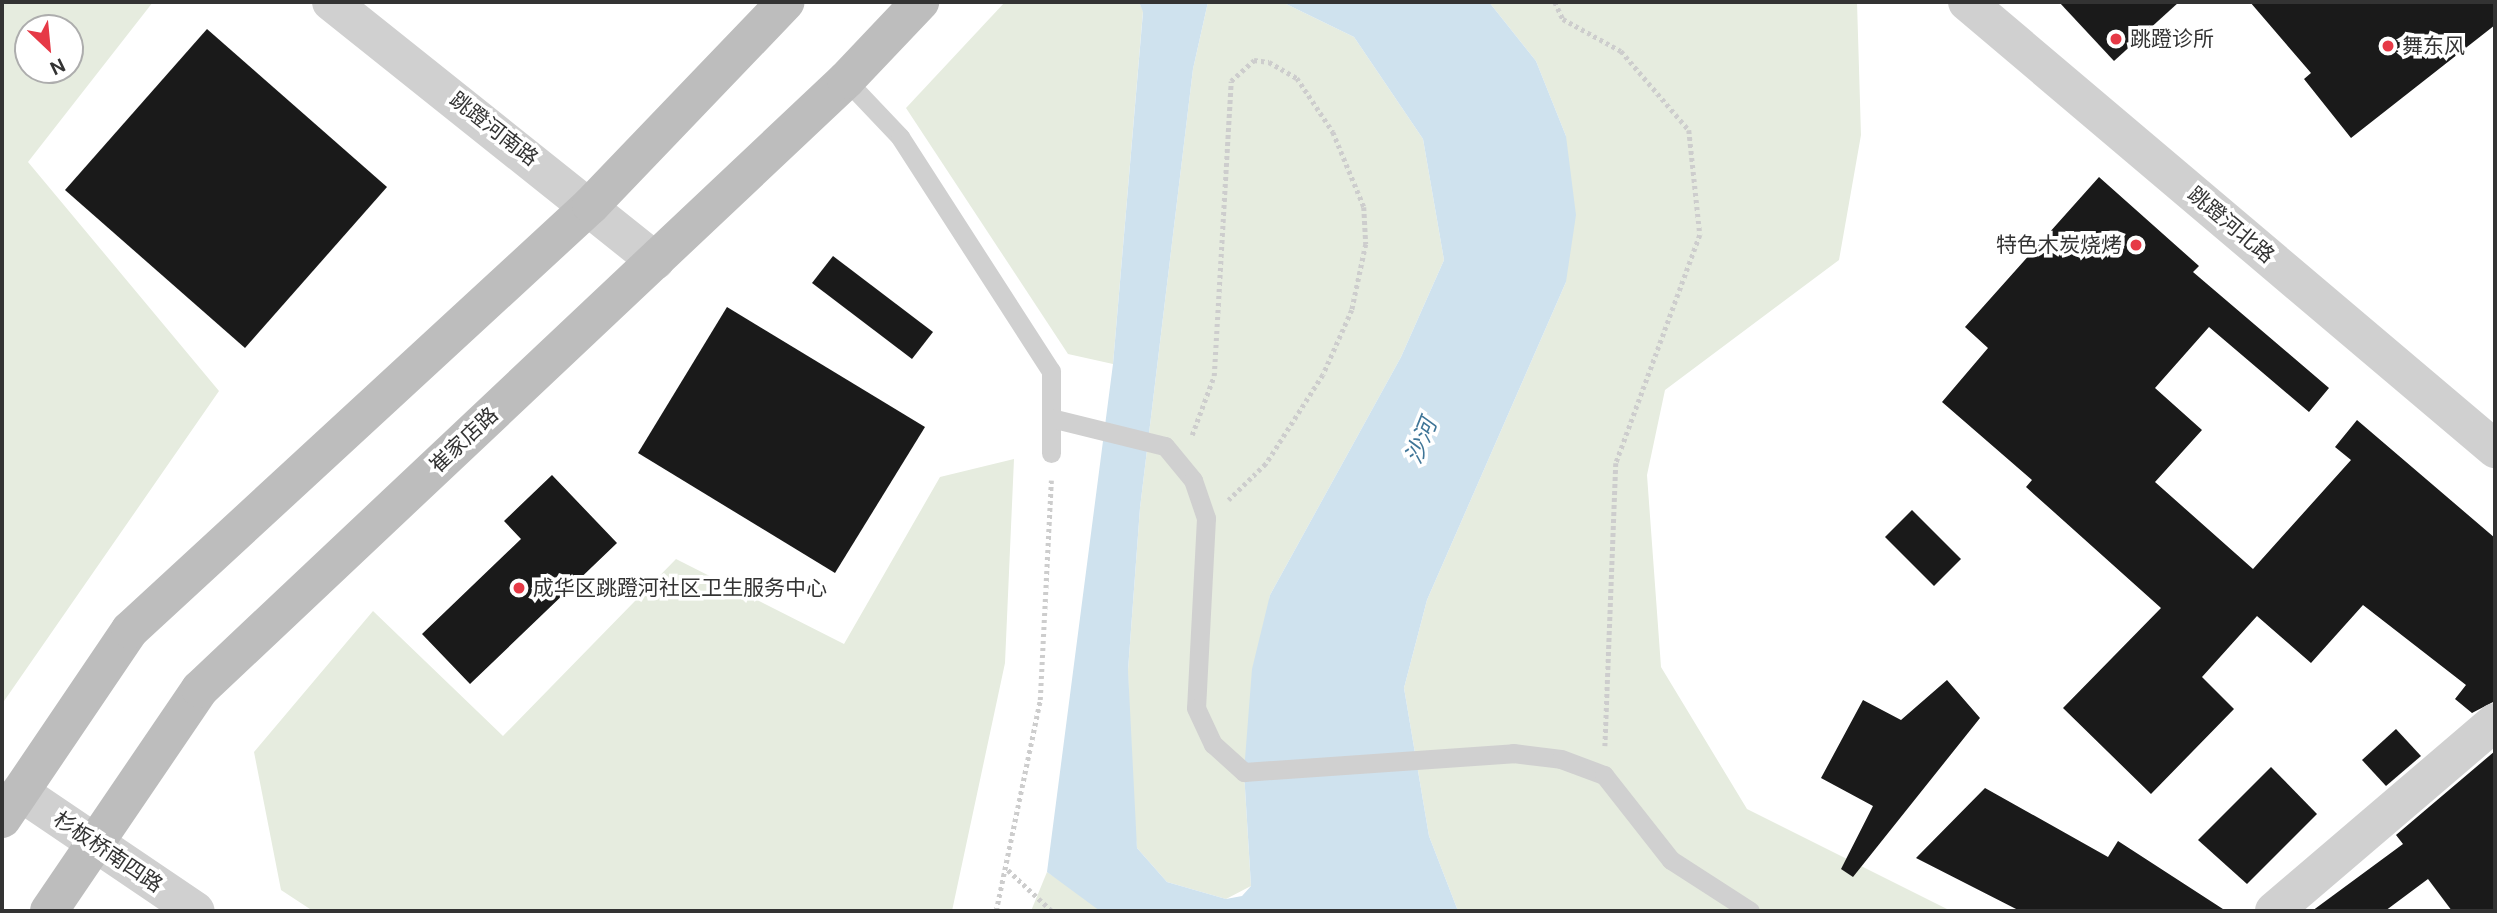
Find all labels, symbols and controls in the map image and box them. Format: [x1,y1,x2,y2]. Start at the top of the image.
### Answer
north arrow [14,14,84,84]
place label: 跳蹬诊所 [2130,26,2214,52]
marker: 跳蹬诊所 [2108,31,2124,47]
place label: 舞东风 [2402,33,2465,59]
marker: 舞东风 [2380,38,2396,54]
text: N [46,52,69,81]
street label: 跳蹬河南路 [445,87,543,171]
street label: 跳蹬河北路 [2183,182,2279,268]
place label: 特色木炭烧烤 [1996,232,2122,258]
marker: 特色木炭烧烤 [2128,237,2144,253]
street label: 崔家店路 [425,402,503,478]
water label: 沙河 [1400,415,1442,467]
place label: 成华区跳蹬河社区卫生服务中心 [533,575,827,601]
marker: 成华区跳蹬河社区卫生服务中心 [511,580,527,596]
street label: 杉板桥南四路 [49,806,167,898]

